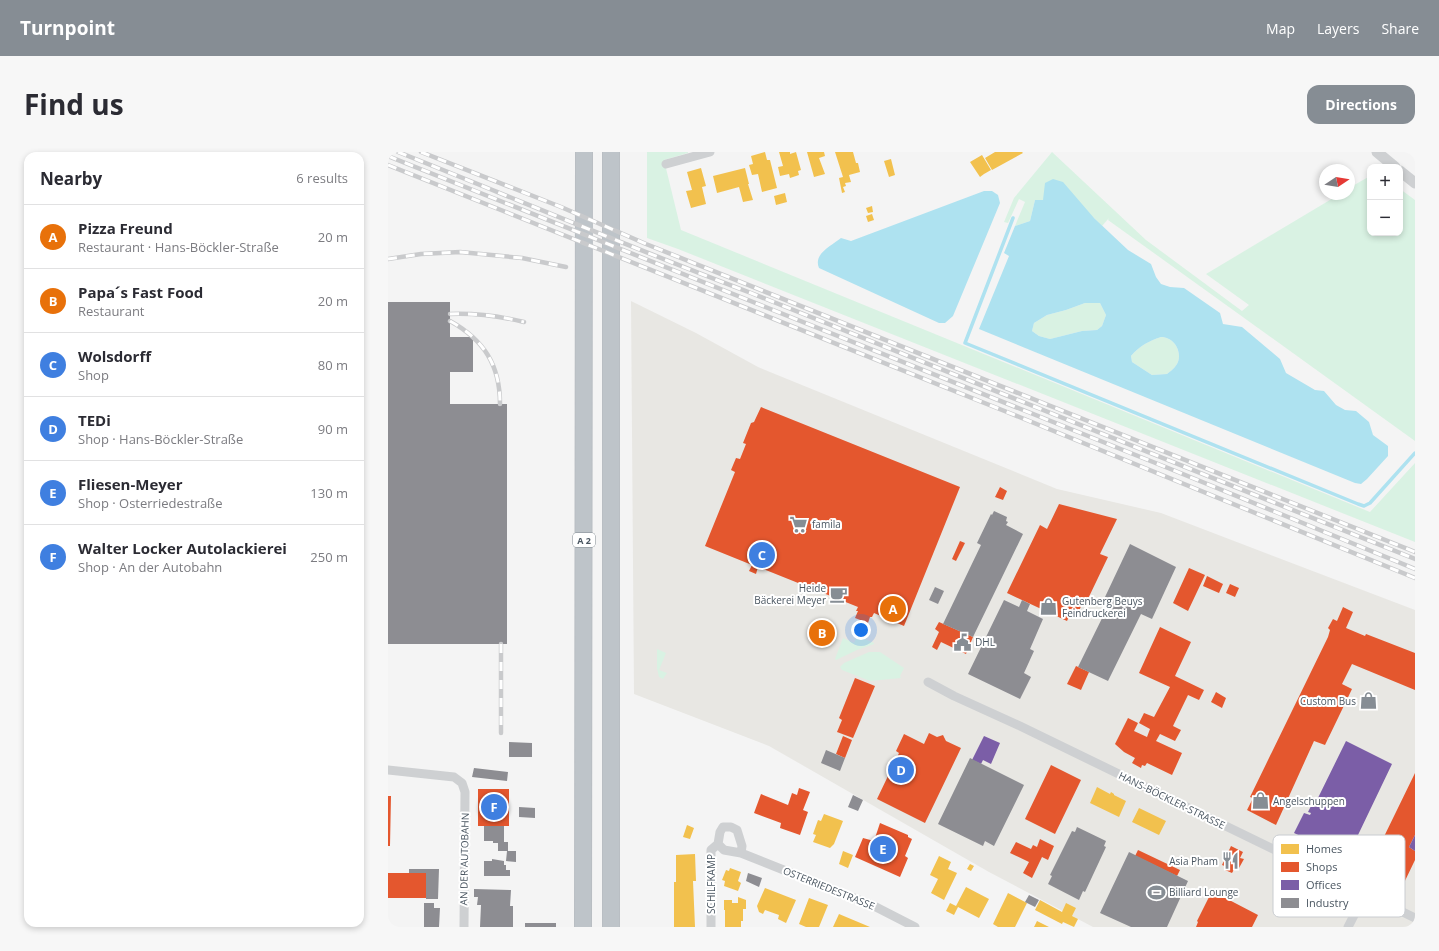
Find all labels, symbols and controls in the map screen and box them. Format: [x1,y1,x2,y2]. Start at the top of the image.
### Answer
text: Turnpoint [20,15,115,41]
text: Map [1266,19,1295,38]
text: Layers [1317,19,1359,38]
text: Share [1381,19,1419,38]
text: Find us [24,85,124,123]
button: Directions [1307,85,1415,124]
north arrow [1319,164,1355,200]
map controls [1367,164,1403,236]
button: + [1367,164,1403,200]
text: Nearby [40,167,102,190]
text: 6 results [296,169,348,187]
button: − [1367,200,1403,236]
text: Pizza Freund [78,218,173,238]
text: A [49,228,57,246]
text: 20 m [318,228,348,246]
text: Restaurant · Hans-Böckler-Straße [78,238,279,256]
text: Papa´s Fast Food [78,282,203,302]
text: B [49,292,57,310]
text: 20 m [318,292,348,310]
text: Restaurant [78,302,145,320]
text: Wolsdorff [78,346,151,366]
text: C [49,356,57,374]
text: 80 m [318,356,348,374]
text: Shop [78,366,109,384]
text: TEDi [78,410,111,430]
text: D [48,420,58,438]
text: 90 m [318,420,348,438]
text: Shop · Hans-Böckler-Straße [78,430,243,448]
text: Fliesen-Meyer [78,474,182,494]
text: E [49,484,57,502]
text: 130 m [310,484,348,502]
text: Shop · Osterriedestraße [78,494,223,512]
supermarket icon: famila [789,514,809,534]
place label: famila [812,517,841,531]
road number: A 2 [573,533,595,547]
text: Walter Locker Autolackierei [78,538,287,558]
pin: C [749,540,775,570]
text: F [49,548,57,566]
text: 250 m [310,548,348,566]
text: Shop · An der Autobahn [78,558,222,576]
place label: Heide Bäckerei Meyer [754,581,826,607]
cafe icon: Heide Bäckerei Meyer [829,584,849,604]
pin: A [880,594,906,624]
place label: Gutenberg Beuys Feindruckerei [1062,594,1143,620]
shop icon: Gutenberg Beuys Feindruckerei [1039,597,1059,617]
pin: B [809,618,835,648]
your location [851,620,871,640]
public building icon: DHL [952,632,972,652]
place label: DHL [975,635,995,649]
shop icon: Custom Bus [1359,691,1379,711]
place label: Custom Bus [1300,694,1356,708]
pin: D [888,755,914,785]
street label: HANS-BÖCKLER-STRASSE [1116,768,1228,832]
shop icon: Angelschuppen [1250,791,1270,811]
pin: F [481,792,507,822]
place label: Angelschuppen [1273,794,1345,808]
street label: AN DER AUTOBAHN [456,813,472,905]
pin: E [870,834,896,864]
legend [1273,835,1405,917]
text: Homes [1306,841,1342,856]
restaurant icon: Asia Pham [1221,851,1241,871]
street label: SCHILFKAMP [704,854,718,914]
place label: Asia Pham [1169,854,1218,868]
text: Shops [1306,859,1337,874]
street label: OSTERRIEDESTRASSE [781,863,877,913]
text: Offices [1306,877,1341,892]
sports icon: Billiard Lounge [1146,882,1166,902]
place label: Billiard Lounge [1169,885,1239,899]
text: Industry [1306,895,1349,910]

